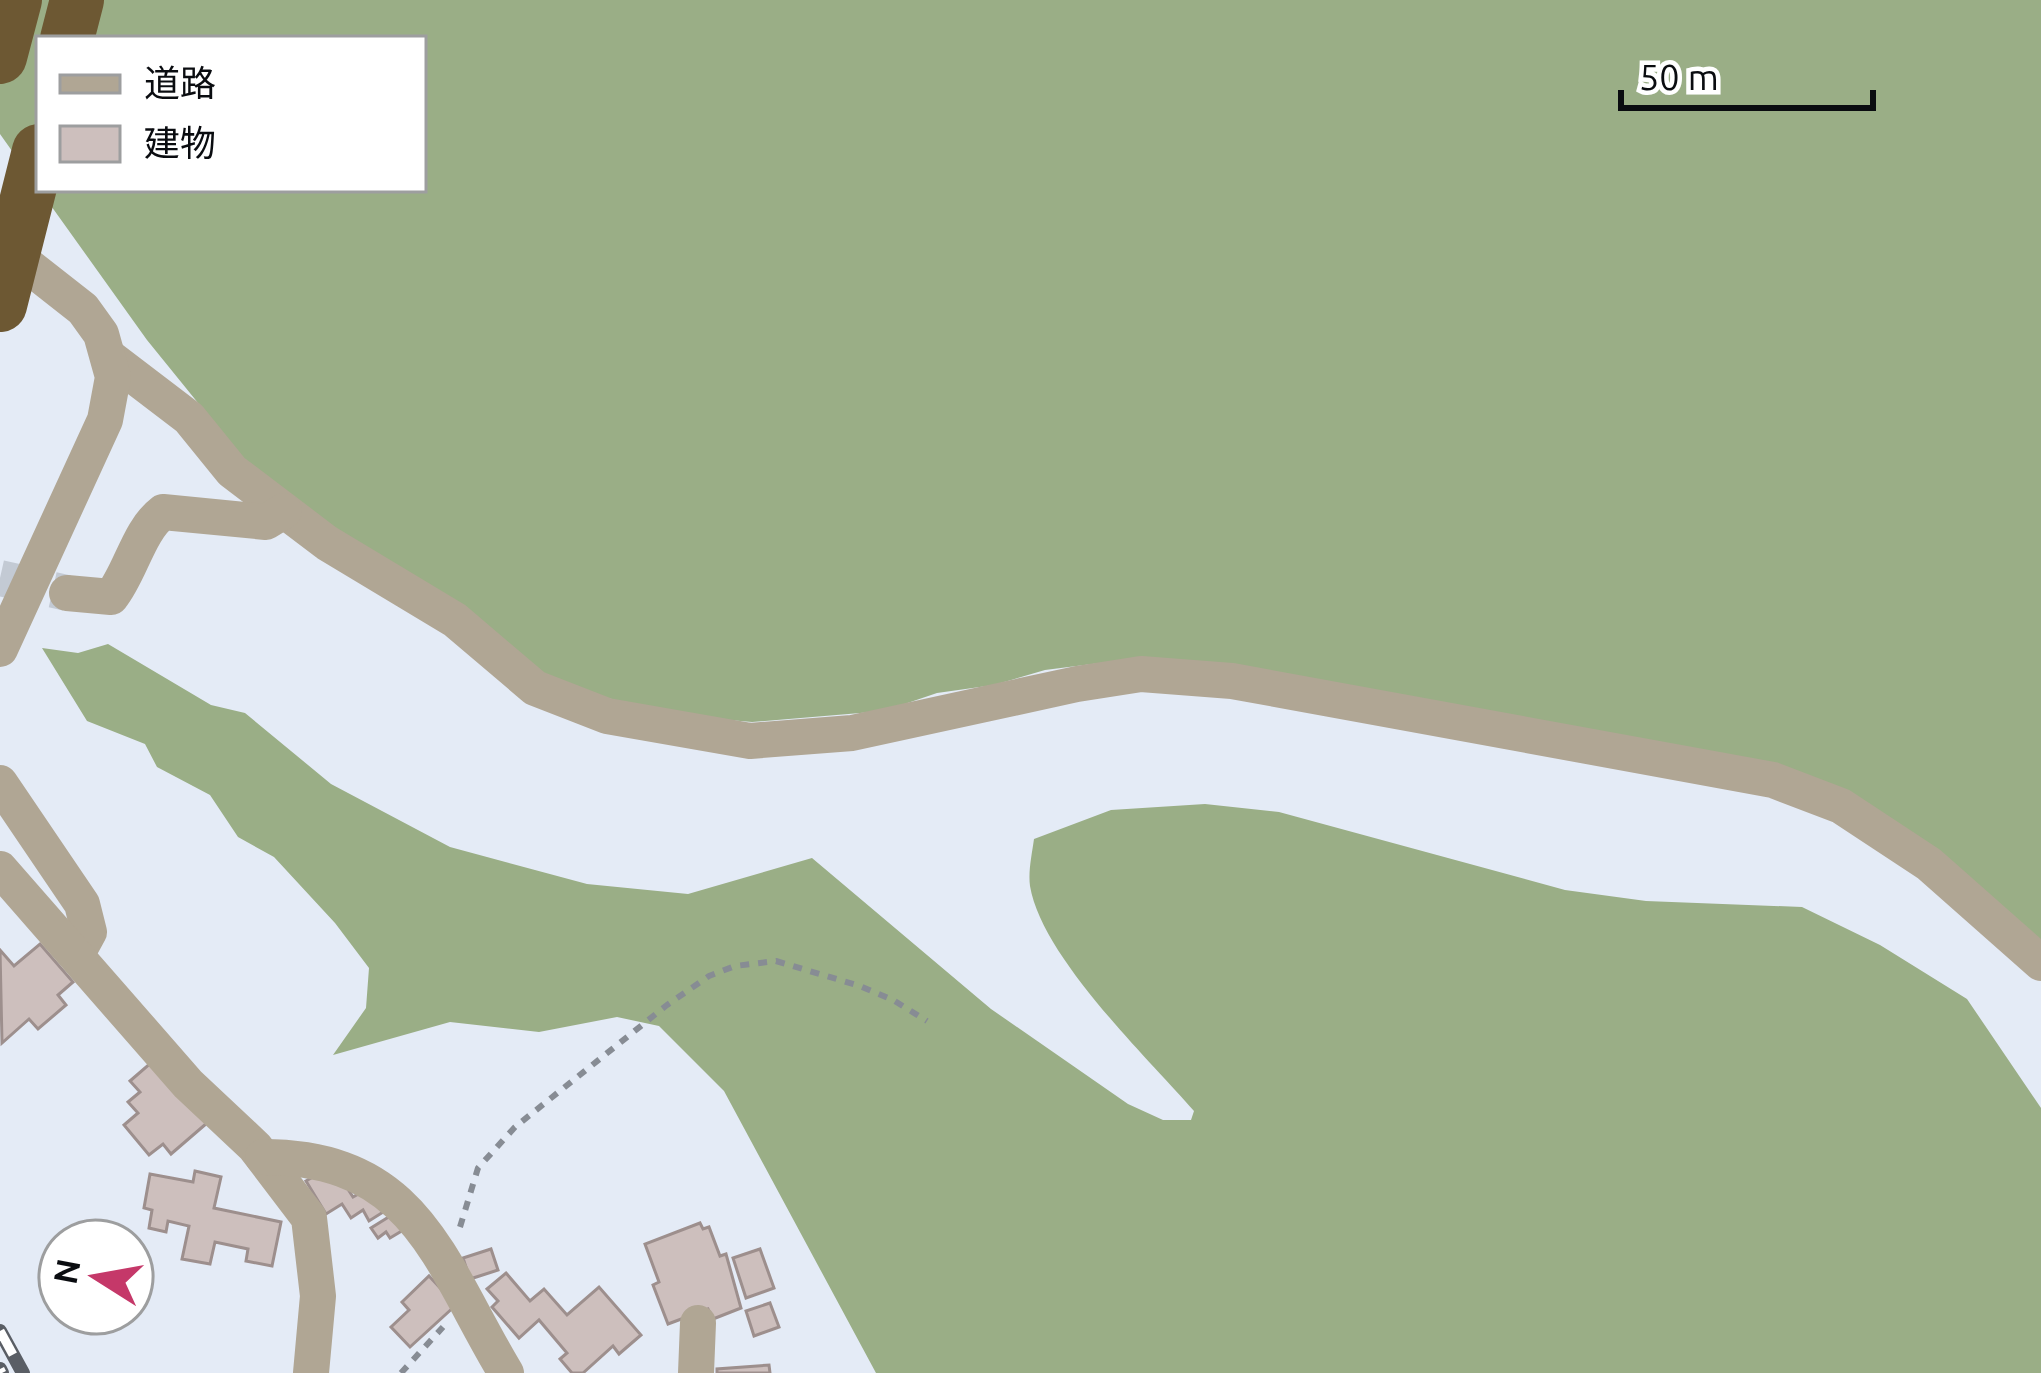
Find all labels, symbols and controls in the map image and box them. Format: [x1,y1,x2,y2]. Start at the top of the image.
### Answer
legend [36,36,426,192]
scale bar [1621,36,1873,110]
text: 50 m [1639,56,1719,97]
text: 道路 [144,62,216,103]
text: 建物 [144,122,216,163]
north arrow [36,1217,156,1337]
text: N [46,1256,87,1287]

